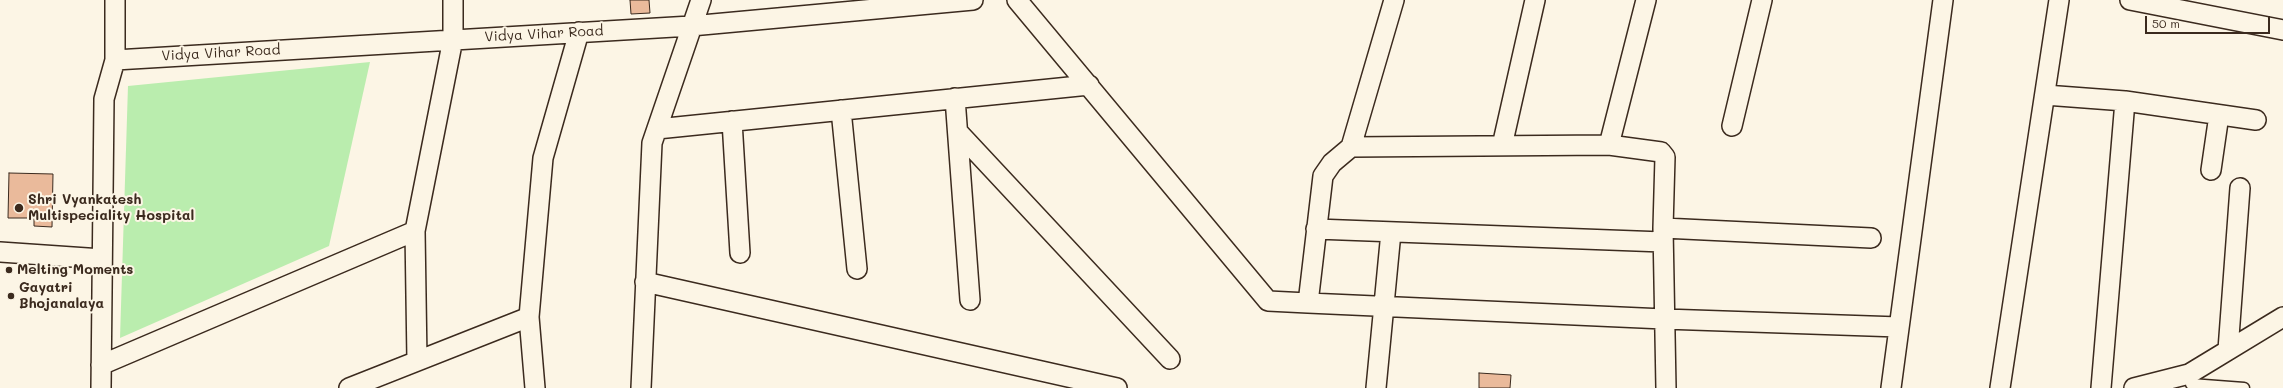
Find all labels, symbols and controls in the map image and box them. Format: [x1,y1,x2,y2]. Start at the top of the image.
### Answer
scale bar [2147,8,2272,34]
text: 50 m [2152,15,2180,31]
street label: Vidya Vihar Road [484,22,604,46]
street label: Vidya Vihar Road [161,41,281,65]
place label: Shri Vyankatesh Multispeciality Hospital [28,192,194,224]
marker: Shri Vyankatesh Multispeciality Hospital [13,202,25,214]
place label: Melting Moments [17,262,133,278]
marker: Melting Moments [4,265,14,275]
place label: Gayatri Bhojanalaya [19,280,104,312]
marker: Gayatri Bhojanalaya [6,291,16,301]

